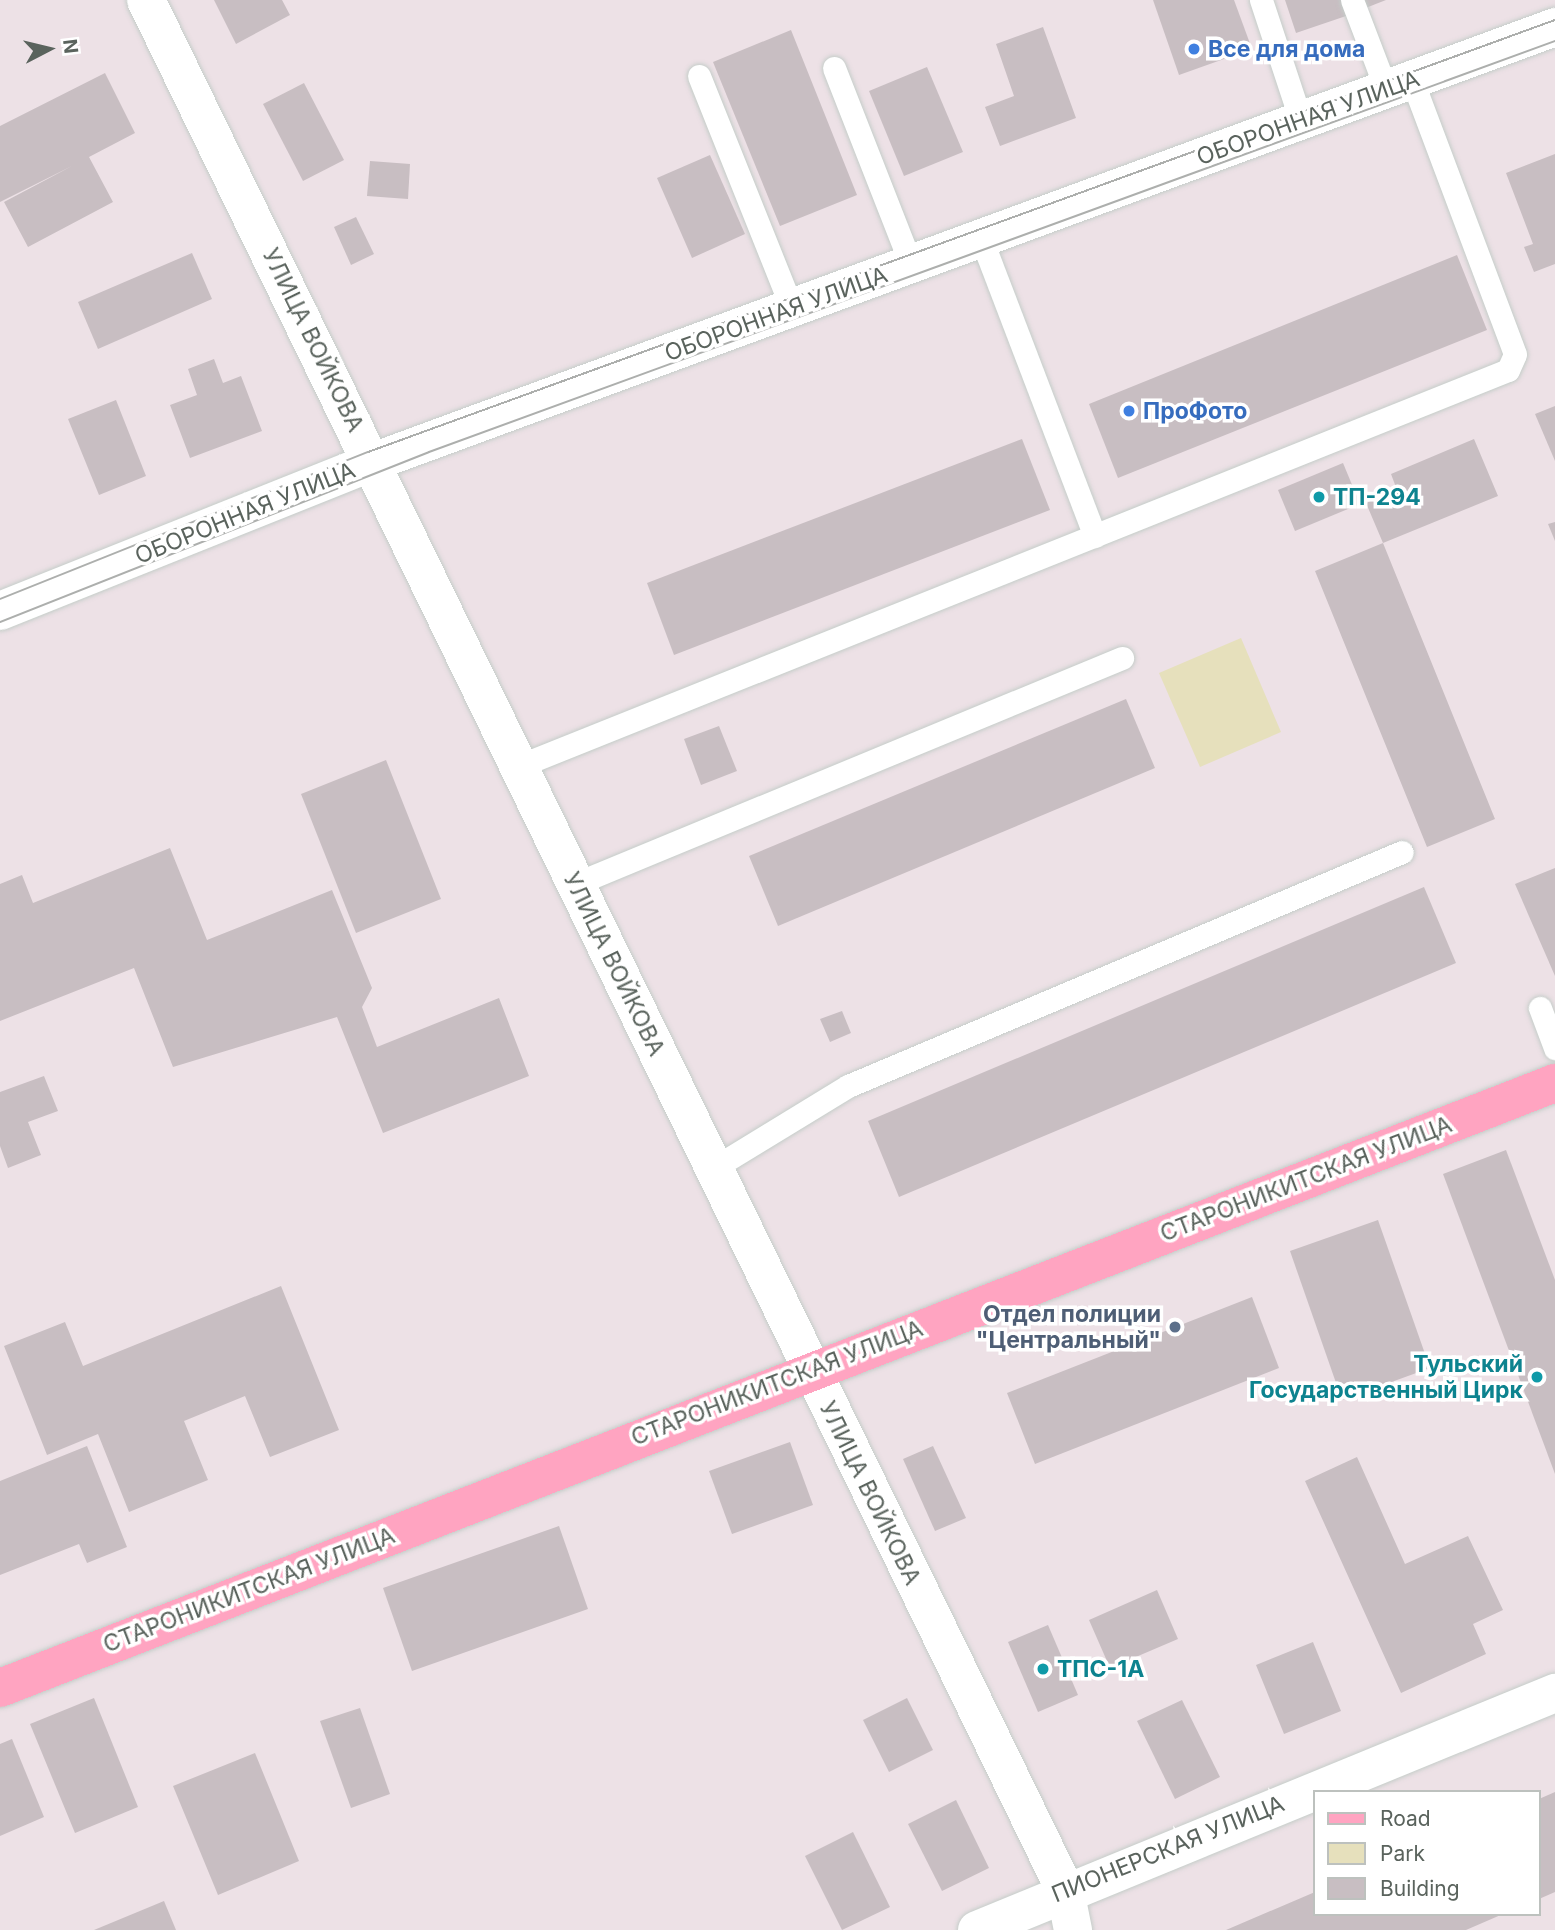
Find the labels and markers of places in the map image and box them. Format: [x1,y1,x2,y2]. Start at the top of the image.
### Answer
place label: Все для дома [1208,35,1365,63]
marker: Все для дома [1186,41,1202,57]
place label: ПроФото [1143,397,1247,425]
marker: ПроФото [1121,403,1137,419]
place label: ТП-294 [1333,483,1421,511]
marker: ТП-294 [1311,489,1327,505]
place label: Отдел полиции "Центральный" [976,1300,1161,1354]
marker: Отдел полиции "Центральный" [1167,1319,1183,1335]
place label: Тульский Государственный Цирк [1249,1350,1523,1404]
marker: Тульский Государственный Цирк [1529,1369,1545,1385]
place label: ТПС-1А [1057,1655,1144,1683]
marker: ТПС-1А [1035,1661,1051,1677]

